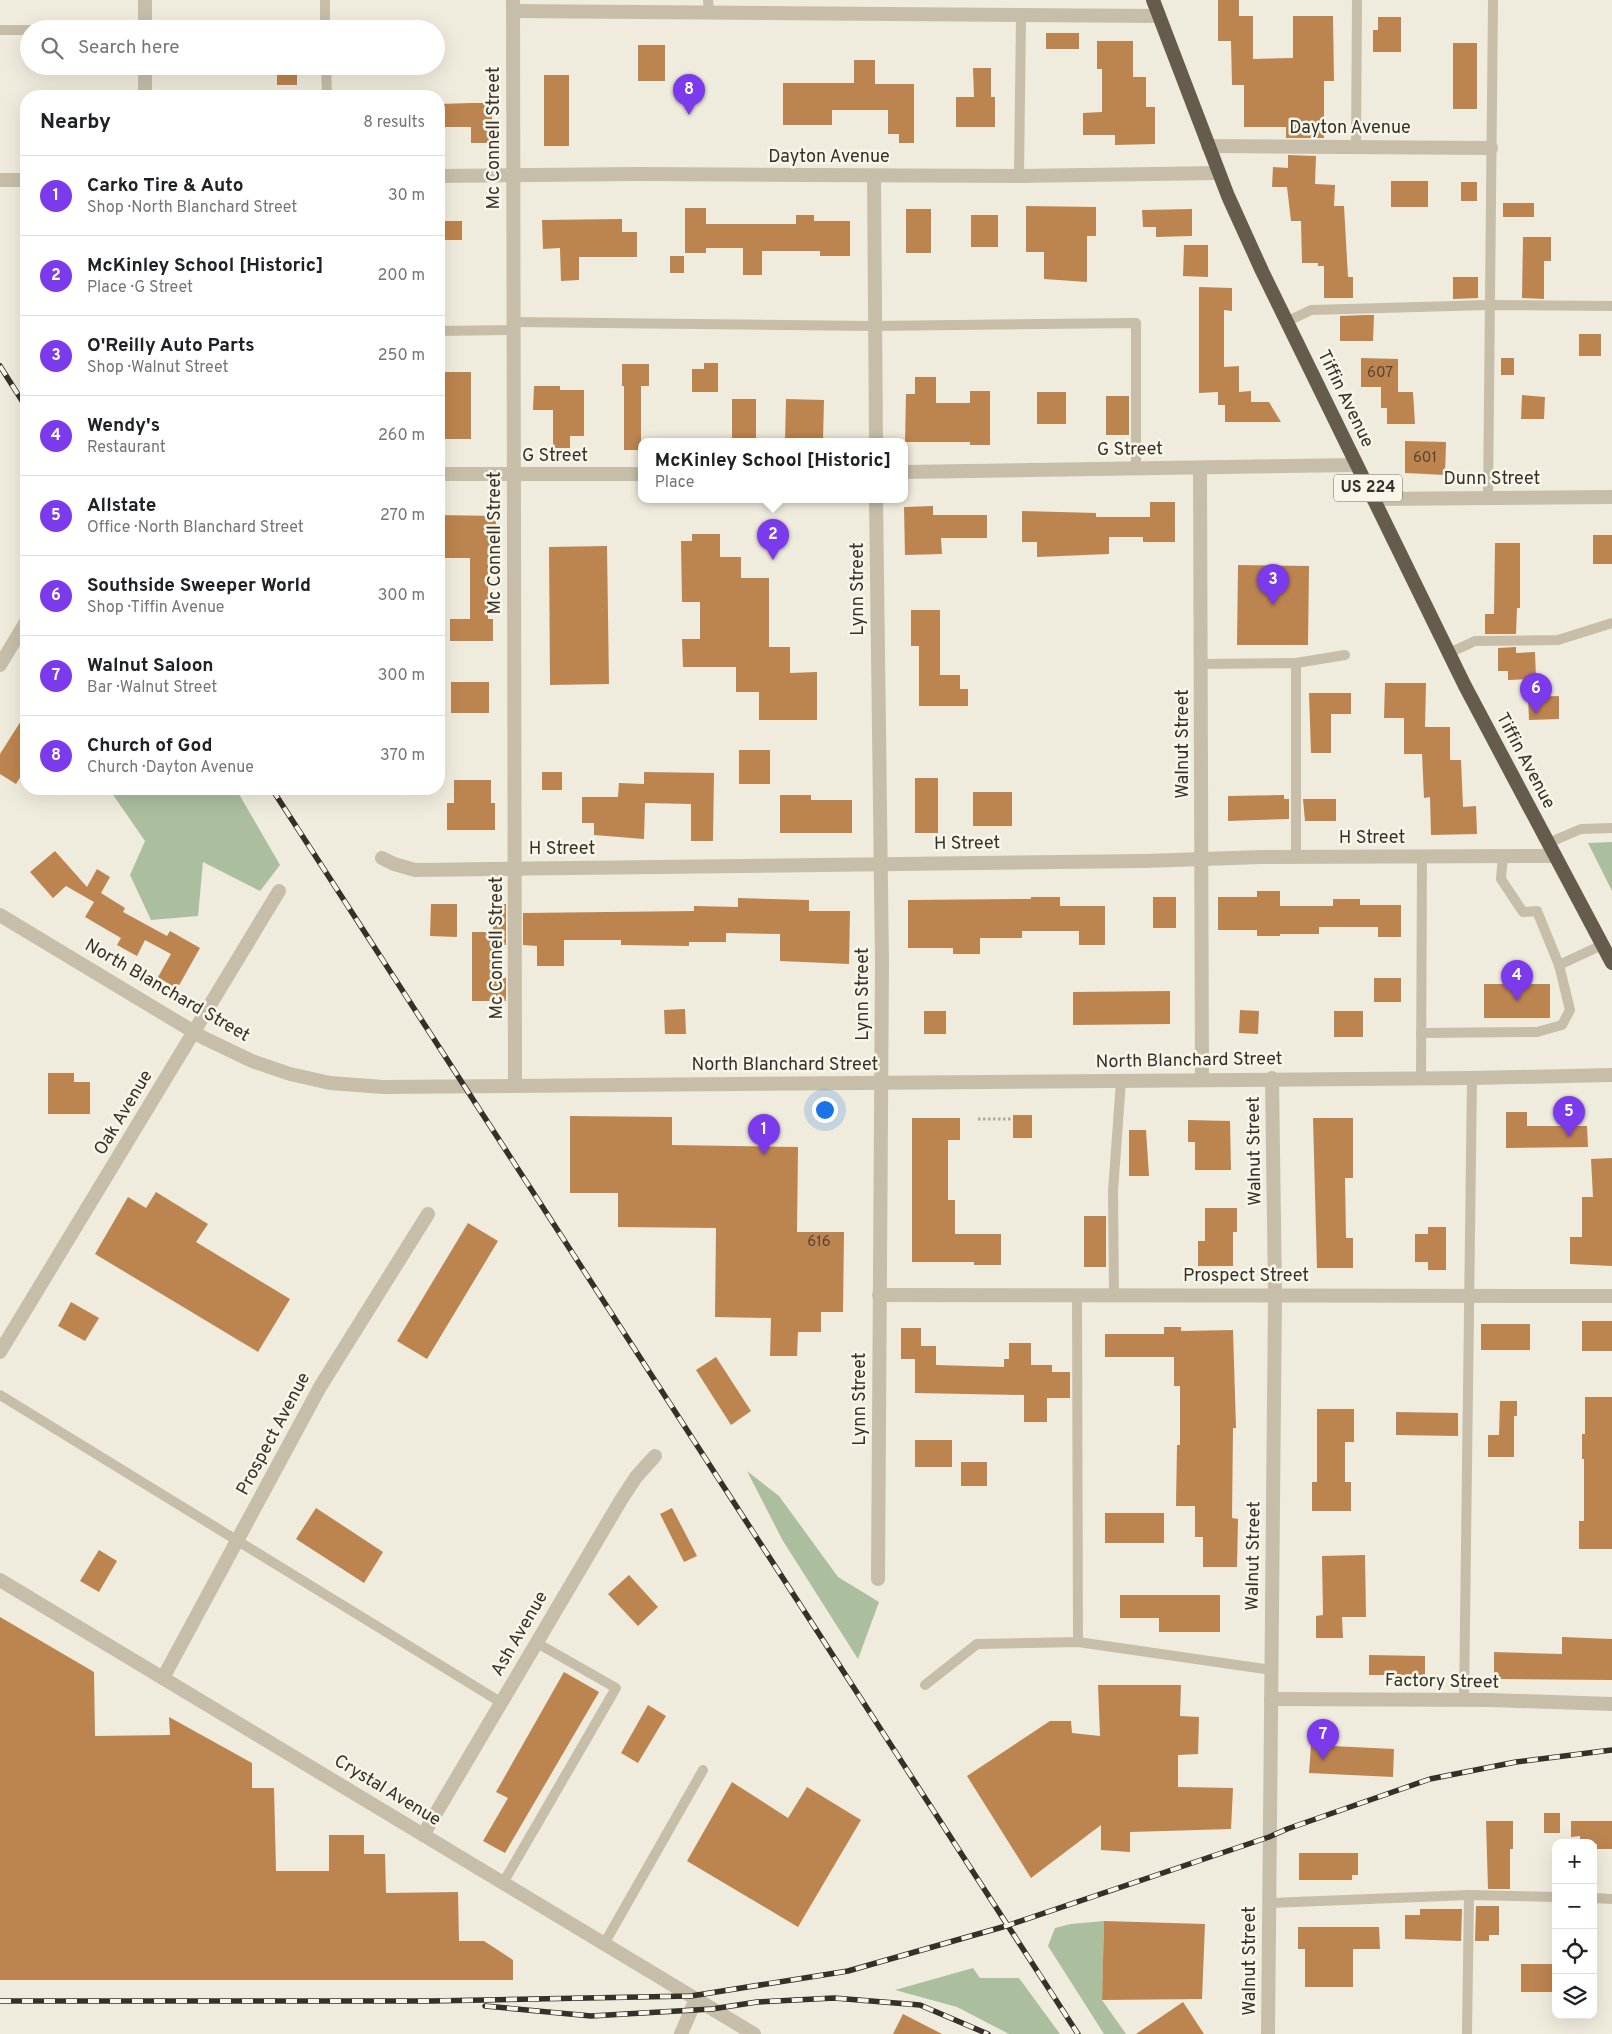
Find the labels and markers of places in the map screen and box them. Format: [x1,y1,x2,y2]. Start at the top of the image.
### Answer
pin: 8 [673,74,705,115]
pin: 2 [757,519,789,560]
pin: 3 [1257,564,1289,605]
pin: 6 [1520,673,1552,714]
pin: 4 [1501,960,1533,1001]
pin: 5 [1553,1096,1585,1137]
pin: 1 [748,1114,780,1155]
pin: 7 [1307,1719,1339,1760]

